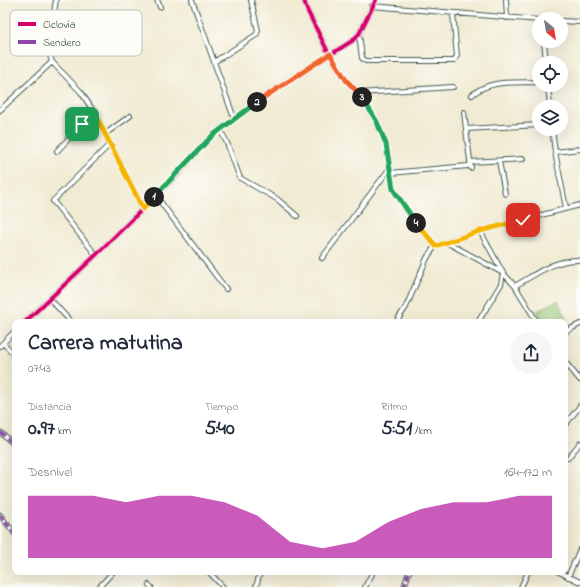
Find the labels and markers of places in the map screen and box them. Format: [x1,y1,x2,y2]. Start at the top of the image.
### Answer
pin: 3 [352,87,372,107]
pin: 2 [247,92,267,112]
pin [65,107,99,141]
pin: 1 [144,187,164,207]
pin [506,203,540,237]
pin: 4 [406,213,426,233]

